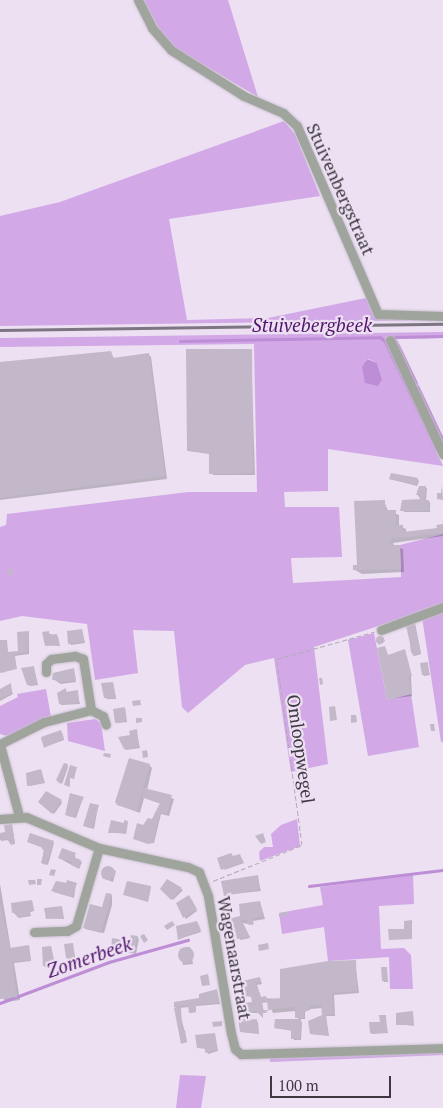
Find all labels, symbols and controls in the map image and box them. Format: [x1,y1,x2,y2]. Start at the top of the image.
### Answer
street label: Stuivenbergstraat [302,120,380,258]
water label: Stuivebergbeek [252,314,372,336]
street label: Omloopwegel [283,693,319,805]
street label: Wagenaarstraat [213,894,257,1022]
water label: Zomerbeek [43,932,135,982]
scale bar [273,1066,394,1098]
text: 100 m [278,1075,319,1095]

